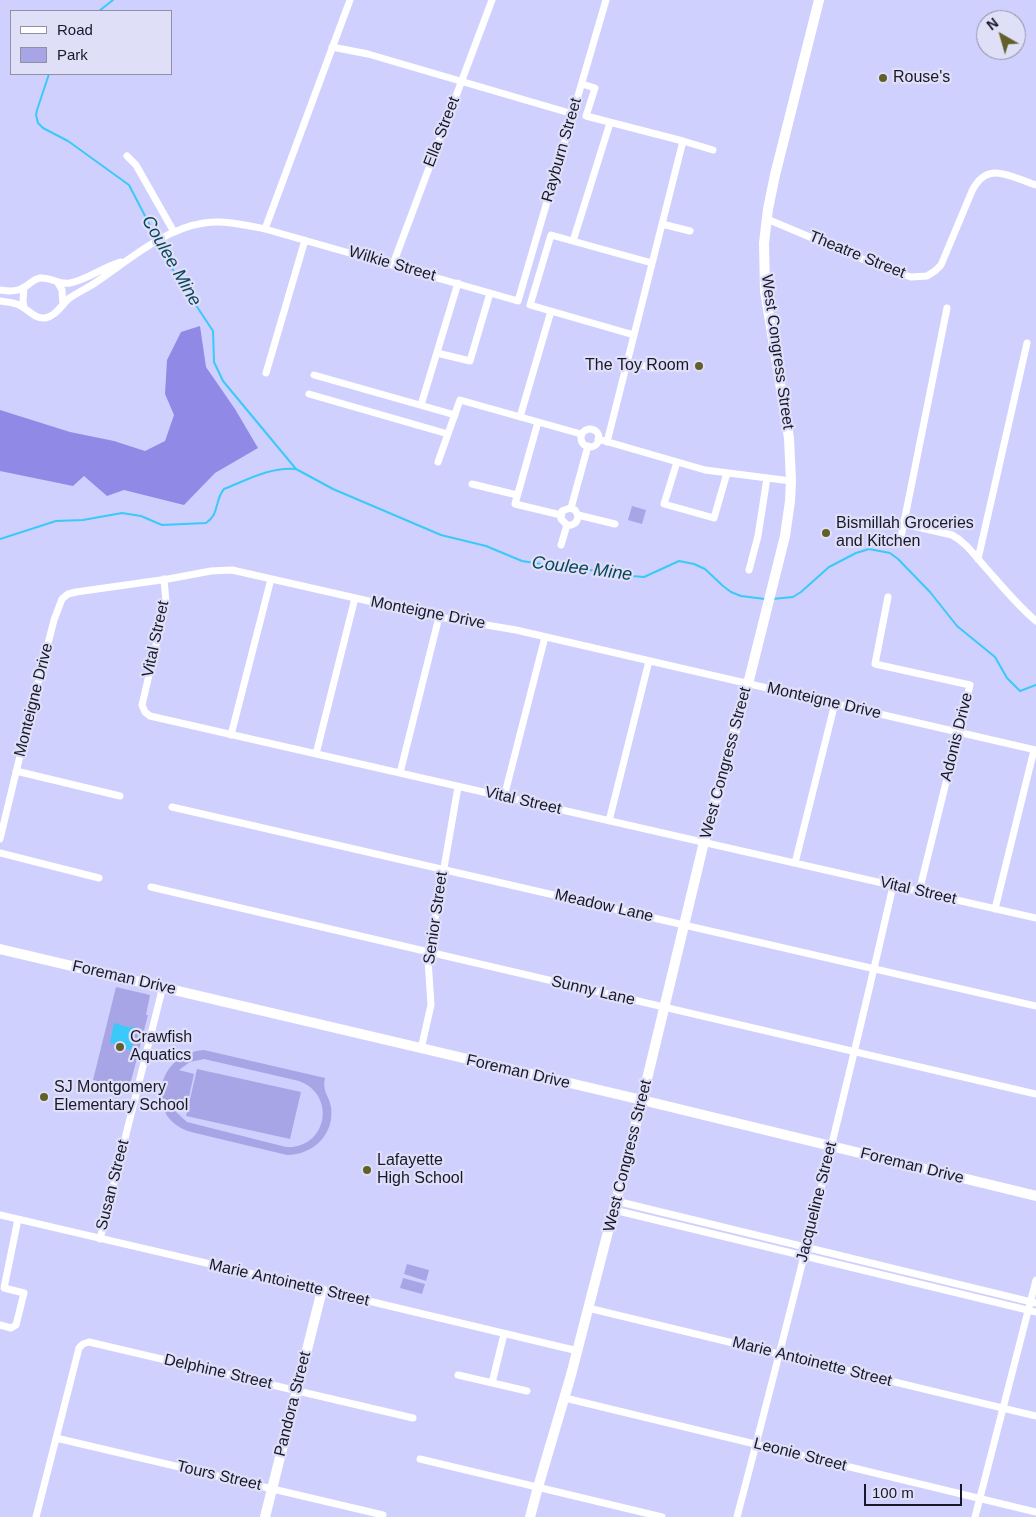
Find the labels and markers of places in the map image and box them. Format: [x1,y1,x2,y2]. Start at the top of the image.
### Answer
place label: Rouse's [893,68,950,88]
marker: Rouse's [877,72,889,84]
place label: The Toy Room [585,356,689,376]
marker: The Toy Room [693,360,705,372]
place label: Bismillah Groceries and Kitchen [836,514,974,552]
marker: Bismillah Groceries and Kitchen [820,527,832,539]
place label: Crawfish Aquatics [130,1028,192,1066]
marker: Crawfish Aquatics [114,1041,126,1053]
place label: SJ Montgomery Elementary School [54,1078,188,1116]
marker: SJ Montgomery Elementary School [38,1091,50,1103]
place label: Lafayette High School [377,1151,463,1189]
marker: Lafayette High School [361,1164,373,1176]

